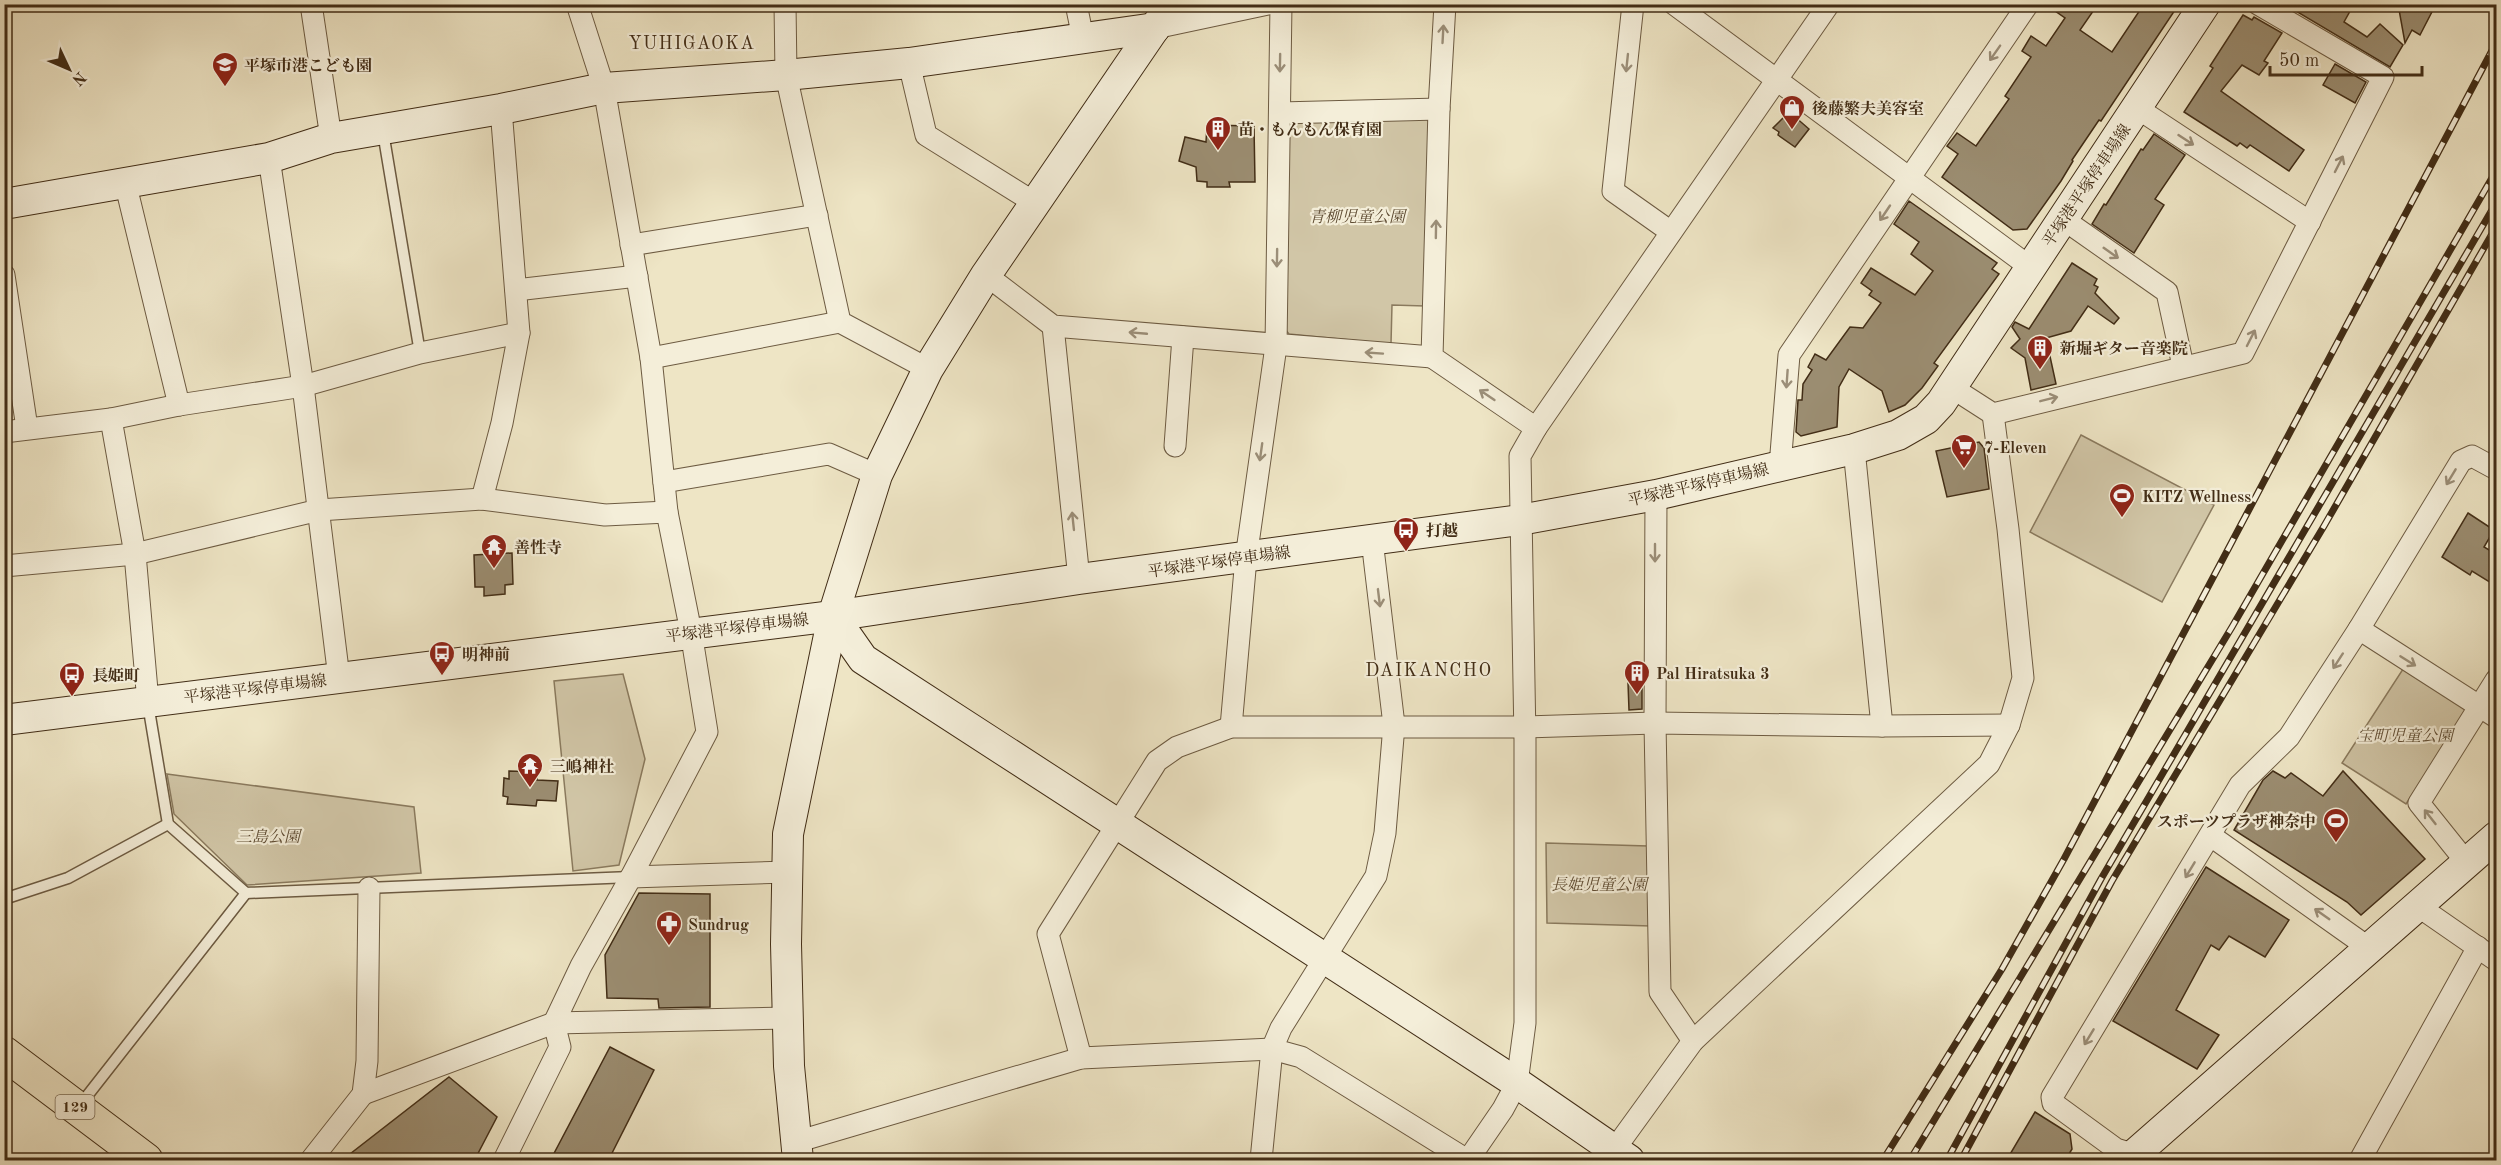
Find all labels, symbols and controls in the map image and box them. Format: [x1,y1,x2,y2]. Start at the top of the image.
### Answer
one-way arrow [1438,25,1449,45]
district label: YUHIGAOKA [628,35,756,53]
north arrow [39,39,99,99]
scale bar [2270,39,2422,77]
one-way arrow [1989,44,2001,60]
school or university icon: 平塚市港こども園 [210,50,240,88]
one-way arrow [1274,52,1286,72]
one-way arrow [1621,52,1632,72]
text: 50 m [2279,52,2319,70]
place label: 平塚市港こども園 [244,57,372,75]
text: N [68,68,88,89]
shop icon: 後藤繁夫美容室 [1777,93,1807,131]
place label: 後藤繁夫美容室 [1812,100,1924,118]
building icon: 苗・もんもん保育園 [1203,114,1233,152]
place label: 苗・もんもん保育園 [1238,121,1382,139]
street label: 平塚港平塚停車場線 [2039,121,2135,250]
one-way arrow [2177,134,2194,147]
one-way arrow [2334,155,2346,173]
one-way arrow [1878,205,1891,222]
park label: 青柳児童公園 [1309,208,1408,226]
one-way arrow [1431,220,1442,240]
one-way arrow [1271,247,1283,267]
one-way arrow [2102,247,2118,259]
one-way arrow [1128,327,1148,338]
one-way arrow [2245,329,2257,347]
building icon: 新堀ギター音楽院 [2025,333,2055,371]
place label: 新堀ギター音楽院 [2059,340,2188,358]
one-way arrow [1364,347,1384,358]
one-way arrow [1781,368,1792,388]
one-way arrow [1480,389,1496,401]
one-way arrow [2039,393,2058,405]
supermarket icon: 7-Eleven [1949,432,1979,470]
place label: 7-Eleven [1984,441,2047,457]
one-way arrow [1255,442,1266,461]
street label: 平塚港平塚停車場線 [1626,460,1770,510]
one-way arrow [2445,468,2457,485]
sports icon: KITZ Wellness [2107,481,2137,519]
place label: KITZ Wellness [2142,490,2251,506]
one-way arrow [1067,511,1078,531]
bus stop icon: 打越 [1391,515,1421,553]
place label: 打越 [1426,522,1458,540]
temple icon: 善性寺 [479,532,509,570]
place label: 善性寺 [514,539,562,557]
street label: 平塚港平塚停車場線 [1147,543,1292,581]
one-way arrow [1649,543,1661,563]
one-way arrow [1373,587,1384,607]
street label: 平塚港平塚停車場線 [665,610,810,646]
bus stop icon: 明神前 [427,639,457,677]
place label: 明神前 [462,646,510,664]
one-way arrow [2332,652,2344,669]
one-way arrow [2399,655,2416,667]
building icon: Pal Hiratsuka 3 [1622,658,1652,696]
bus stop icon: 長姫町 [57,660,87,698]
district label: DAIKANCHO [1365,662,1493,680]
place label: 長姫町 [92,667,140,685]
place label: Pal Hiratsuka 3 [1656,667,1769,683]
street label: 平塚港平塚停車場線 [183,671,328,707]
park label: 宝町児童公園 [2357,727,2456,745]
temple icon: 三嶋神社 [515,751,545,789]
place label: 三嶋神社 [550,758,614,776]
sports icon: スポーツプラザ神奈中 [2321,806,2351,844]
one-way arrow [2424,810,2437,826]
place label: スポーツプラザ神奈中 [2157,813,2316,831]
park label: 三島公園 [236,828,303,846]
one-way arrow [2184,861,2196,878]
park label: 長姫児童公園 [1551,876,1650,894]
one-way arrow [2314,908,2330,920]
pharmacy icon: Sundrug [654,909,684,947]
place label: Sundrug [688,918,749,934]
one-way arrow [2082,1028,2094,1045]
road number: 129 [56,1095,94,1119]

